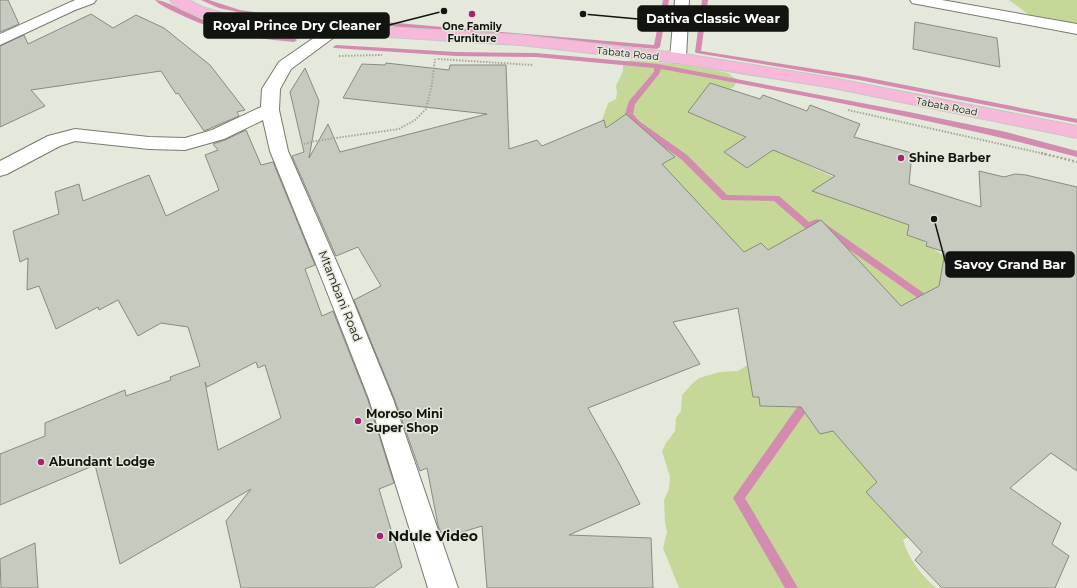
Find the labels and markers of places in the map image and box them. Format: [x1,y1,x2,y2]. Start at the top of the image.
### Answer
callout: Dativa Classic Wear [638,6,788,31]
marker: One Family Furniture [467,9,477,19]
callout: Royal Prince Dry Cleaner [204,13,389,38]
place label: One Family Furniture [442,20,503,45]
place label: Shine Barber [909,150,991,165]
marker: Shine Barber [896,153,906,163]
callout: Savoy Grand Bar [946,252,1074,277]
place label: Moroso Mini Super Shop [366,406,443,435]
marker: Moroso Mini Super Shop [353,416,363,426]
place label: Abundant Lodge [48,454,155,469]
marker: Abundant Lodge [36,457,46,467]
place label: Ndule Video [388,527,478,545]
marker: Ndule Video [375,531,385,541]

